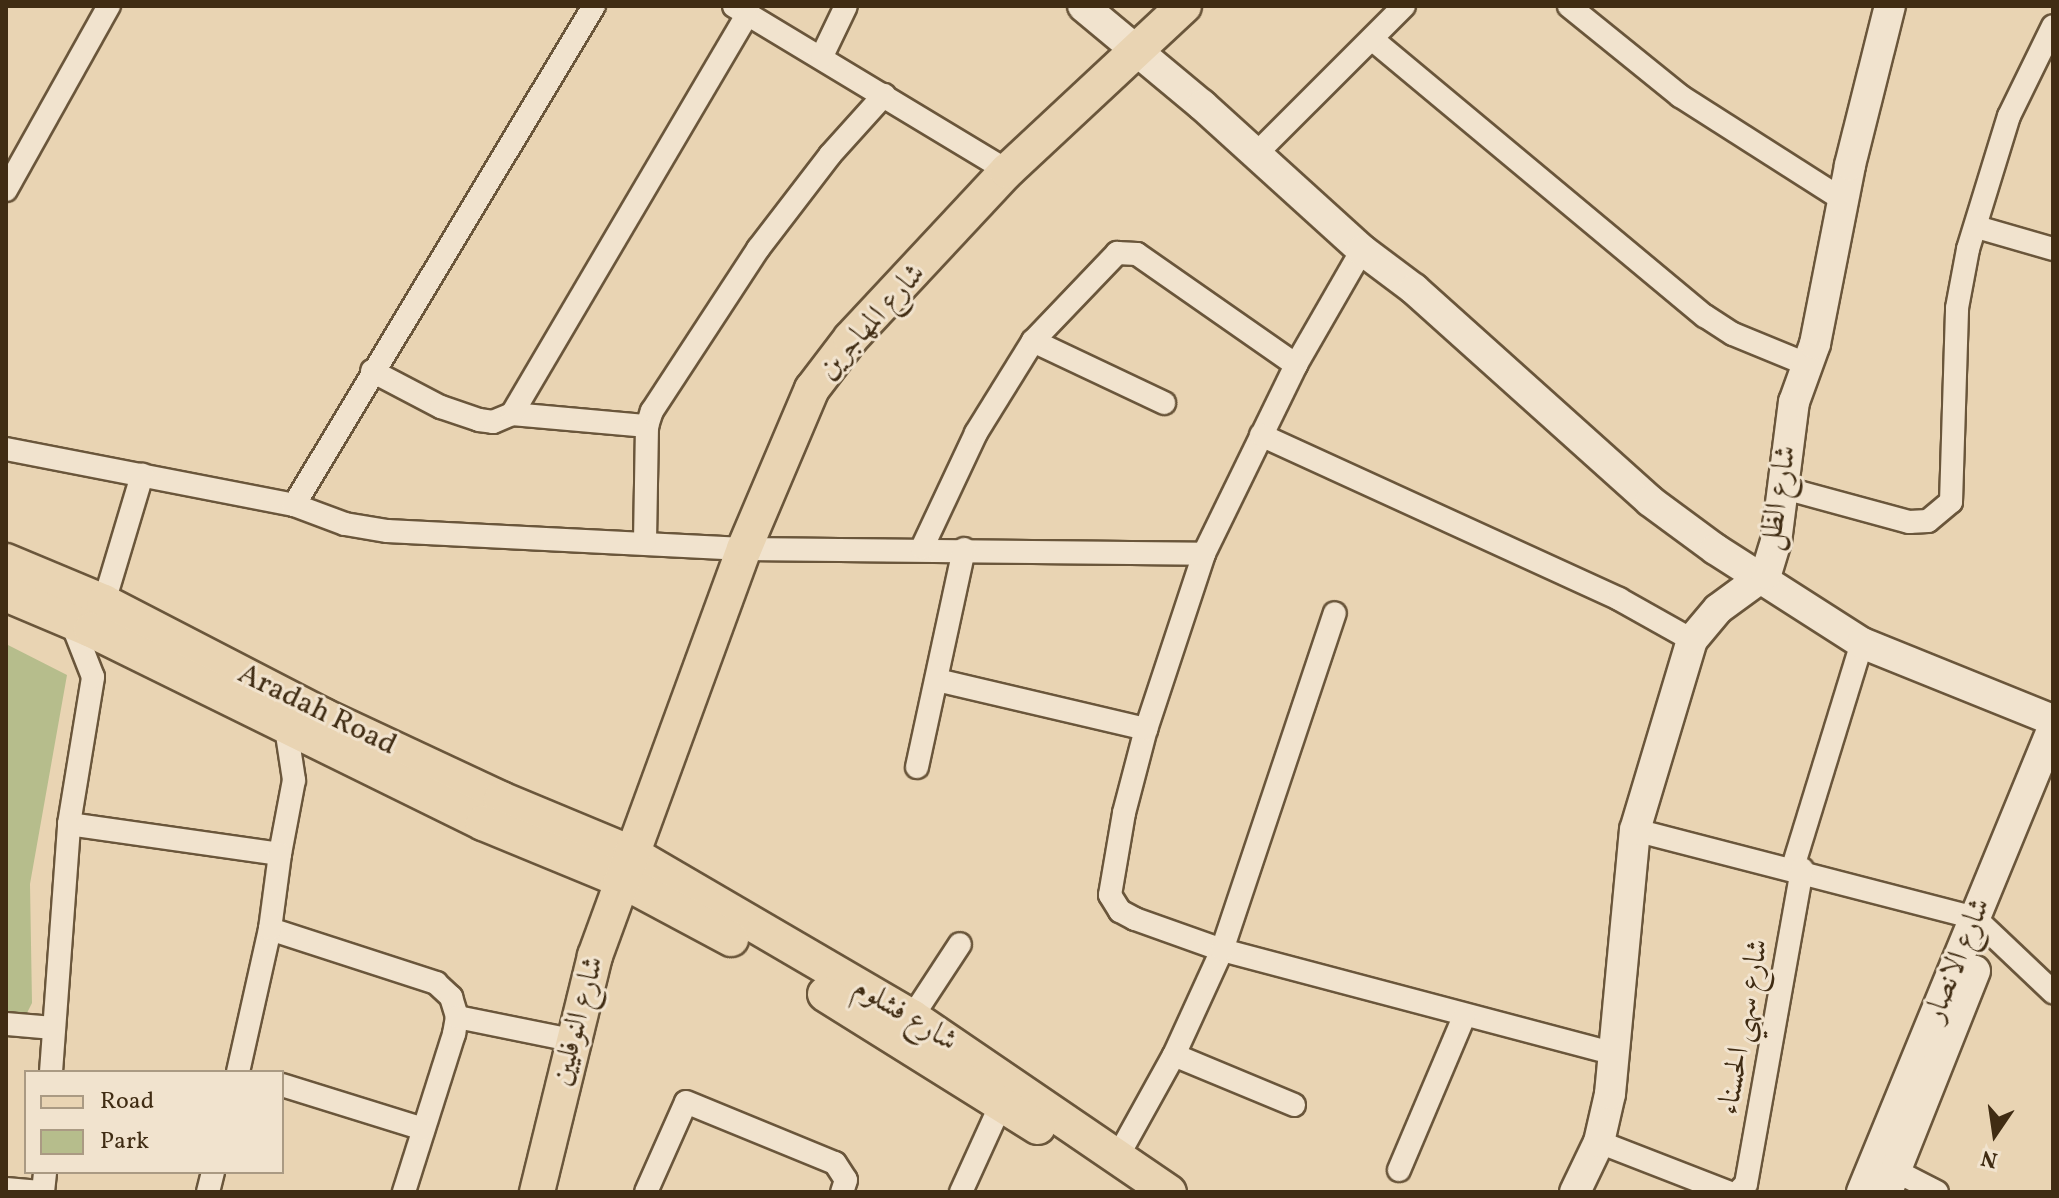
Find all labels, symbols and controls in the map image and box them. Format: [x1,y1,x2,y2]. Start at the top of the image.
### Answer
street label: شارع المهاجرين [810,257,934,387]
street label: شارع الظل [1753,443,1805,553]
street label: Aradah Road [232,656,402,764]
street label: شارع الانصار [1917,893,1999,1027]
street label: شارع سهي الحسناء [1711,936,1777,1118]
street label: شارع النوفليين [543,952,613,1090]
street label: شارع فشلوم [847,970,963,1060]
legend [24,1070,284,1174]
text: Road [100,1085,154,1119]
north arrow [1955,1094,2035,1174]
text: Park [100,1125,149,1159]
text: N [1978,1141,2001,1175]

